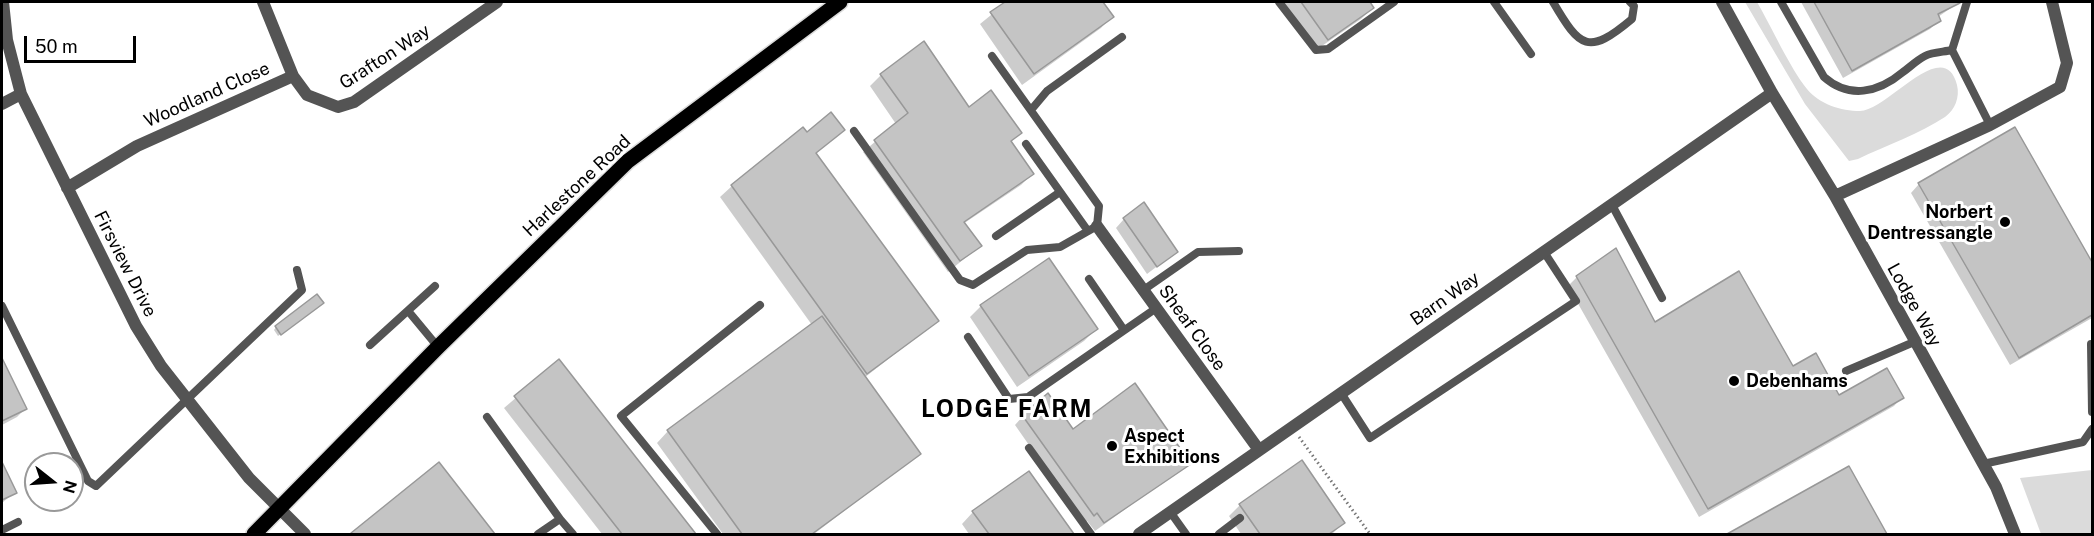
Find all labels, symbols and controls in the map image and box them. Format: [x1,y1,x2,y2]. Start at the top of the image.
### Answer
street label: Grafton Way [336,20,434,94]
scale bar [27,24,140,62]
text: 50 m [35,36,78,57]
street label: Woodland Close [141,58,273,132]
street label: Harlestone Road [519,131,635,241]
place label: Norbert Dentressangle [1867,201,1993,244]
street label: Firsview Drive [89,207,161,321]
marker: Norbert Dentressangle [1998,215,2012,229]
street label: Lodge Way [1882,260,1946,350]
street label: Barn Way [1406,267,1484,331]
street label: Sheaf Close [1154,281,1230,375]
place label: Debenhams [1746,370,1848,392]
marker: Debenhams [1727,374,1741,388]
district label: LODGE FARM [921,396,1093,424]
place label: Aspect Exhibitions [1124,425,1220,468]
marker: Aspect Exhibitions [1105,439,1119,453]
north arrow [24,452,84,512]
text: N [59,478,81,496]

